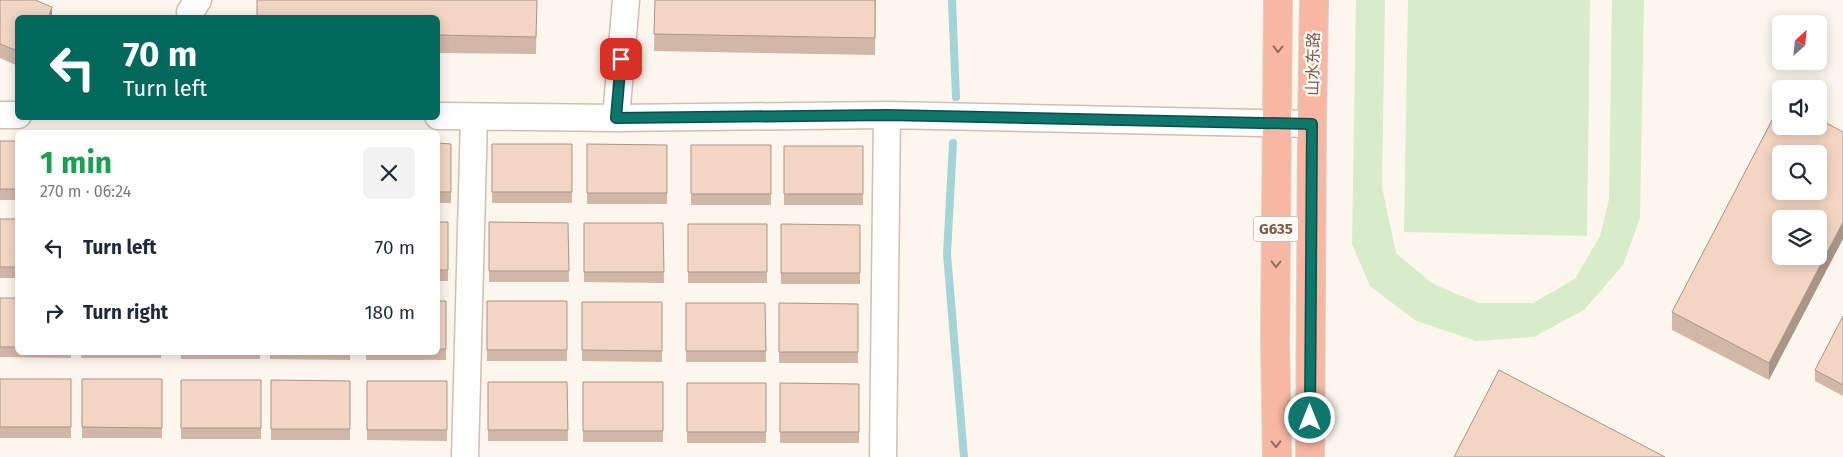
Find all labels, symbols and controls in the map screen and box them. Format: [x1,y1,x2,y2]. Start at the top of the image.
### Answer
north arrow [1772,15,1828,70]
map controls [1772,15,1827,265]
street label: 山水东路 [1303,32,1323,96]
text: 70 m [123,33,197,75]
icon: left [40,35,105,100]
pin [600,38,642,80]
icon: arrive [607,45,635,73]
one-way arrow [1273,45,1283,53]
text: Turn left [123,75,207,102]
button: sound [1772,80,1827,135]
text: 1 min [40,145,112,181]
button: search [1772,145,1827,200]
button: close [363,147,415,199]
text: 270 m · 06:24 [40,182,131,201]
button: layers [1772,210,1827,265]
road number: G635 [1254,216,1298,242]
icon: left [40,234,68,262]
text: Turn left [83,236,157,259]
text: 70 m [375,236,415,259]
one-way arrow [1271,260,1281,268]
icon: right [40,299,68,327]
text: Turn right [83,301,168,324]
text: 180 m [364,301,415,324]
position arrow [1283,391,1335,443]
one-way arrow [1271,440,1282,448]

